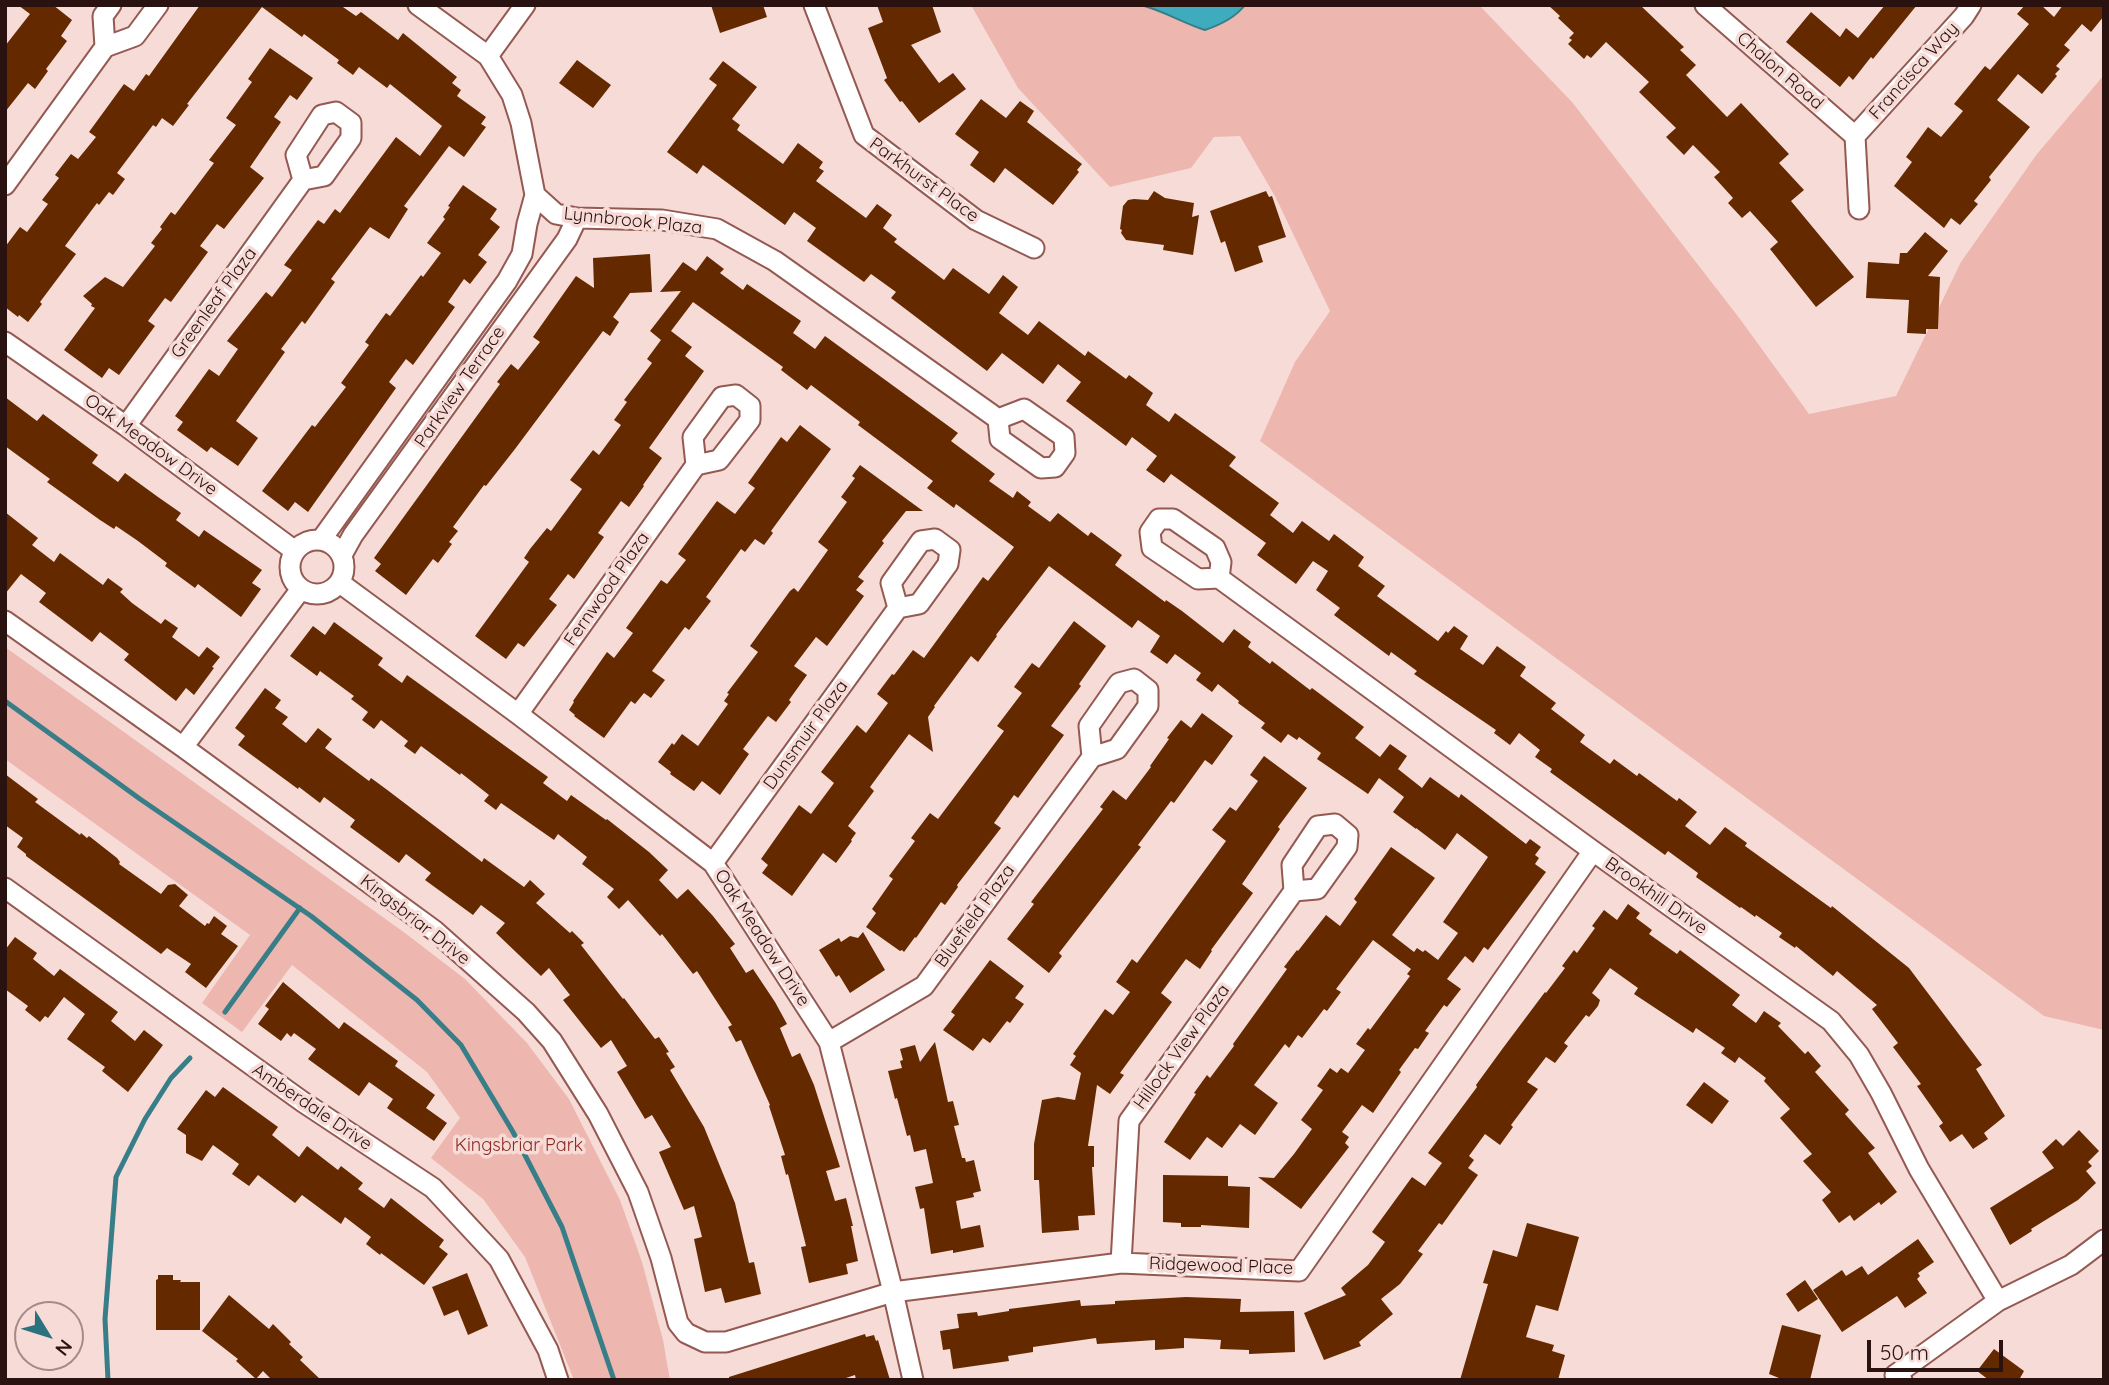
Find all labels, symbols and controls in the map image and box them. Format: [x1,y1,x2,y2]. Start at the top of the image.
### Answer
street label: Francisca Way [1865,18,1963,124]
street label: Chalon Road [1732,28,1828,114]
street label: Parkhurst Place [865,133,983,227]
street label: Lynnbrook Plaza [563,203,703,239]
street label: Greenleaf Plaza [167,243,261,363]
street label: Parkview Terrace [410,322,510,452]
street label: Oak Meadow Drive [80,390,222,500]
street label: Fernwood Plaza [560,528,654,650]
street label: Dunsmuir Plaza [759,676,853,794]
street label: Brookhill Drive [1601,853,1711,939]
street label: Bluefield Plaza [930,860,1020,972]
street label: Oak Meadow Drive [710,866,814,1010]
street label: Kingsbriar Drive [356,870,474,970]
street label: Hillock View Plaza [1129,980,1235,1114]
street label: Amberdale Drive [248,1059,376,1155]
park label: Kingsbriar Park [455,1135,583,1157]
street label: Ridgewood Place [1149,1253,1293,1279]
north arrow [14,1301,84,1371]
scale bar [1871,1326,2008,1370]
text: N [50,1335,78,1361]
text: 50 m [1880,1339,1929,1365]

